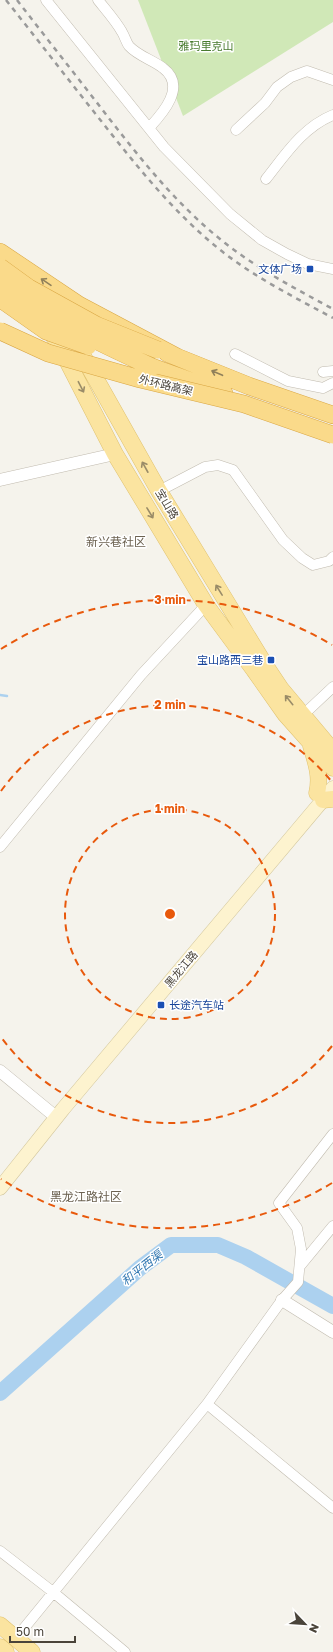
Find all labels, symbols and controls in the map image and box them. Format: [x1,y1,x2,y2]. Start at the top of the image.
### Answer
park label: 雅玛里克山 [179,39,234,52]
place label: 文体广场 [258,262,302,275]
marker: 文体广场 [305,264,315,274]
one-way arrow [41,278,52,286]
one-way arrow [212,369,224,377]
street label: 外环路高架 [138,372,194,397]
one-way arrow [77,380,85,392]
one-way arrow [140,461,148,473]
street label: 宝山路 [153,486,181,521]
one-way arrow [147,507,155,519]
district label: 新兴巷社区 [86,534,146,549]
one-way arrow [215,584,223,596]
text: 3 min [154,592,186,607]
place label: 宝山路西三巷 [197,653,263,666]
marker: 宝山路西三巷 [266,655,276,665]
one-way arrow [285,694,294,705]
text: 2 min [154,697,186,712]
text: 1 min [155,801,185,816]
centre of rings [163,907,177,921]
street label: 黑龙江路 [161,948,200,990]
place label: 长途汽车站 [169,998,224,1011]
marker: 长途汽车站 [156,1000,166,1010]
district label: 黑龙江路社区 [50,1189,122,1204]
water label: 和平西渠 [118,1246,167,1288]
north arrow [285,1604,325,1644]
scale bar [10,1618,75,1644]
text: N [307,1622,322,1635]
text: 50 m [16,1624,44,1639]

